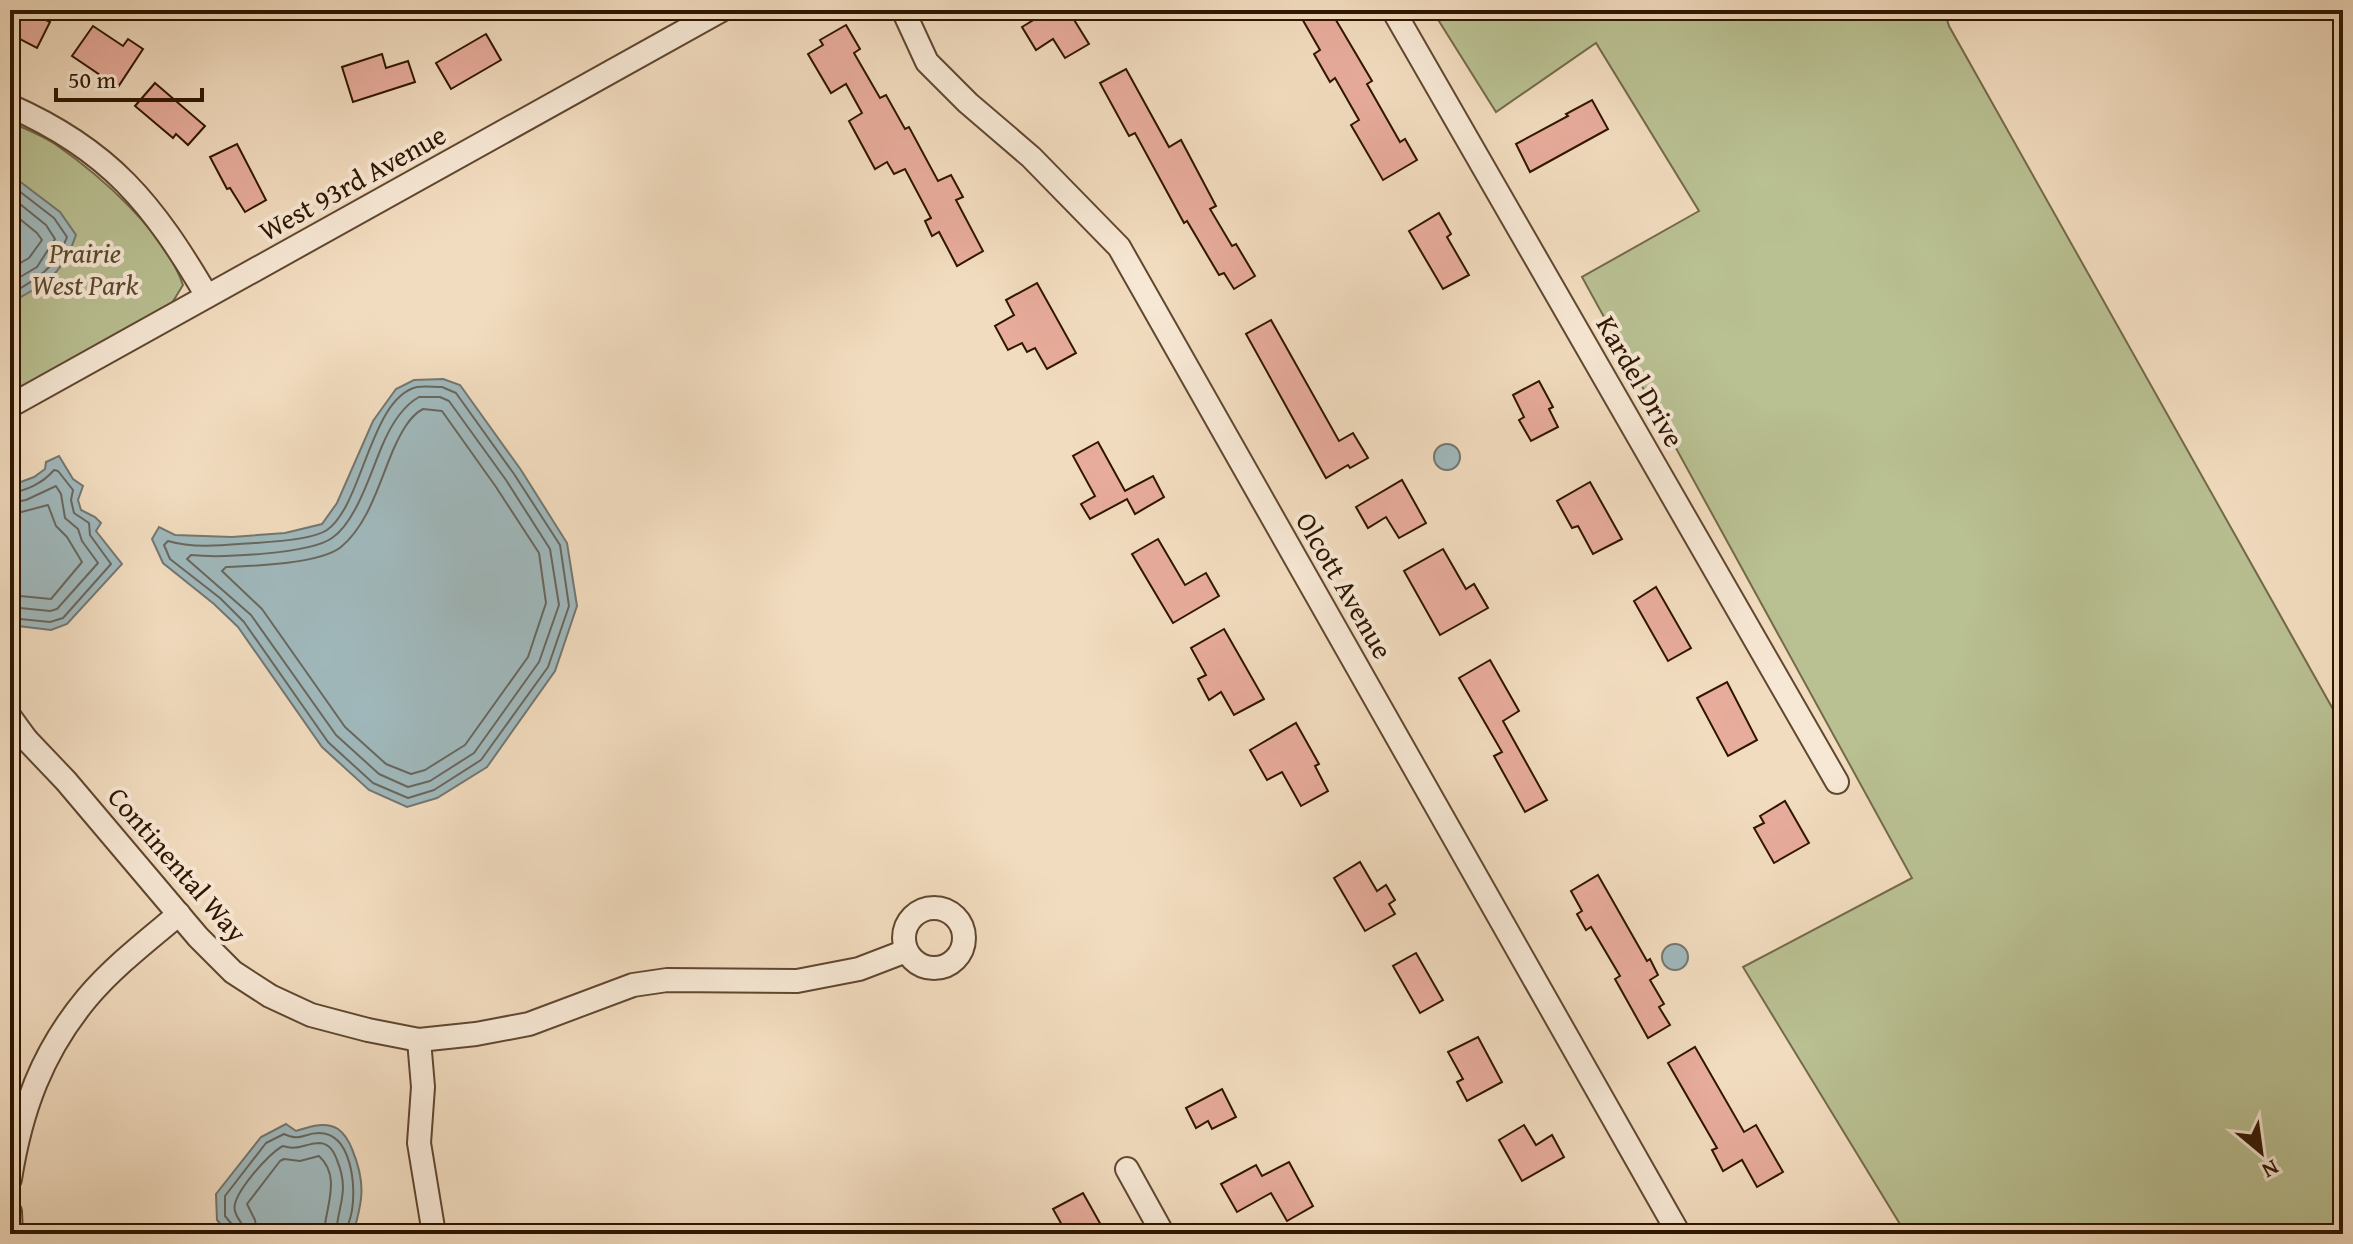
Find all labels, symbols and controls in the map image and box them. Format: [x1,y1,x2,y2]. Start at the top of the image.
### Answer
scale bar [56,52,202,102]
text: 50 m [68,62,116,97]
street label: West 93rd Avenue [251,114,453,250]
park label: Prairie West Park [32,232,138,305]
street label: Kardel Drive [1587,308,1695,454]
street label: Olcott Avenue [1286,504,1404,666]
street label: Continental Way [99,777,257,951]
north arrow [2221,1112,2301,1192]
text: N [2256,1152,2285,1187]

